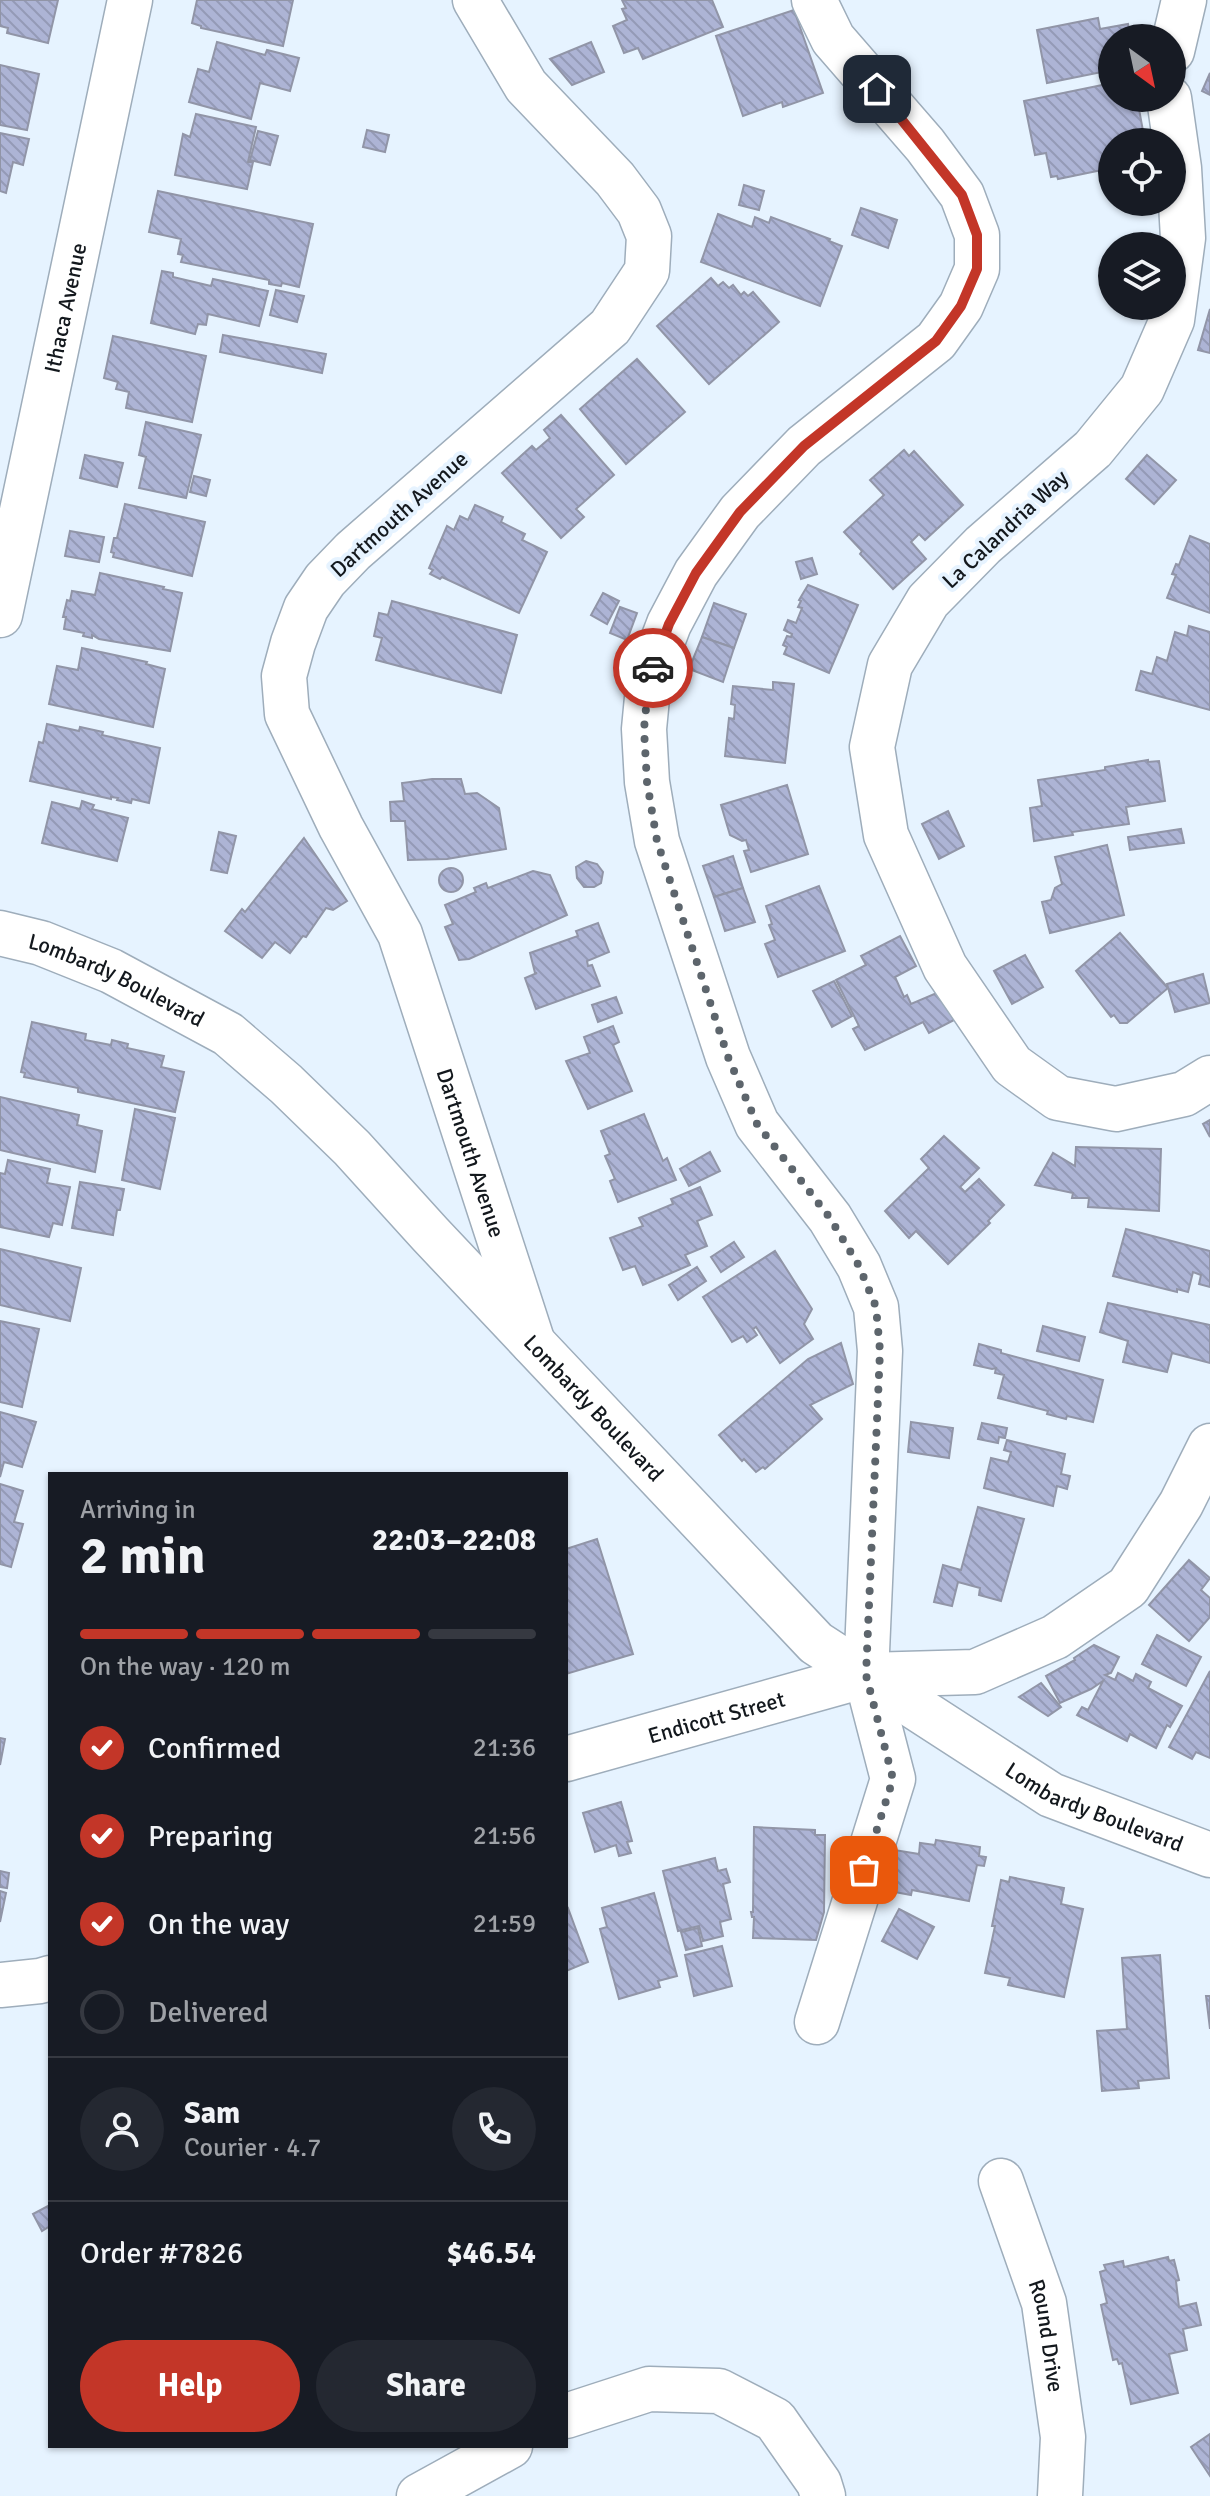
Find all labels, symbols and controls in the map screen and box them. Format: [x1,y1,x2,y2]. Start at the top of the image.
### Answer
north arrow [1098,24,1186,112]
map controls [1098,24,1186,320]
pin [843,55,911,123]
icon: home [855,67,899,111]
button: locate [1098,128,1186,216]
button: layers [1098,232,1186,320]
street label: Ithaca Avenue [38,240,92,375]
street label: Dartmouth Avenue [325,445,473,583]
street label: La Calandria Way [936,463,1074,594]
courier [613,628,693,708]
icon: car [631,646,675,690]
street label: Lombardy Boulevard [26,927,209,1032]
street label: Dartmouth Avenue [431,1065,511,1241]
street label: Lombardy Boulevard [518,1329,670,1487]
text: Arriving in [80,1494,196,1526]
text: 22:03–22:08 [372,1522,536,1559]
text: 2 min [80,1524,206,1588]
text: On the way · 120 m [80,1651,290,1683]
street label: Endicott Street [645,1685,788,1749]
icon: check [80,1726,124,1770]
text: Confirmed [148,1730,281,1767]
text: 21:36 [473,1732,536,1764]
street label: Lombardy Boulevard [1001,1756,1187,1857]
icon: check [80,1814,124,1858]
text: Preparing [148,1818,273,1855]
text: 21:56 [473,1820,536,1852]
pin [830,1836,898,1904]
icon: bag [842,1848,886,1892]
icon: check [80,1902,124,1946]
text: On the way [148,1906,289,1943]
text: 21:59 [473,1908,536,1940]
text: Delivered [148,1994,269,2031]
button: person [80,2087,164,2171]
button: phone [452,2087,536,2171]
text: Sam [184,2095,240,2132]
text: Courier · 4.7 [184,2132,321,2164]
text: Order #7826 [80,2235,243,2272]
text: $46.54 [446,2235,536,2272]
street label: Round Drive [1023,2275,1070,2394]
button: Help [80,2340,300,2432]
button: Share [316,2340,536,2432]

